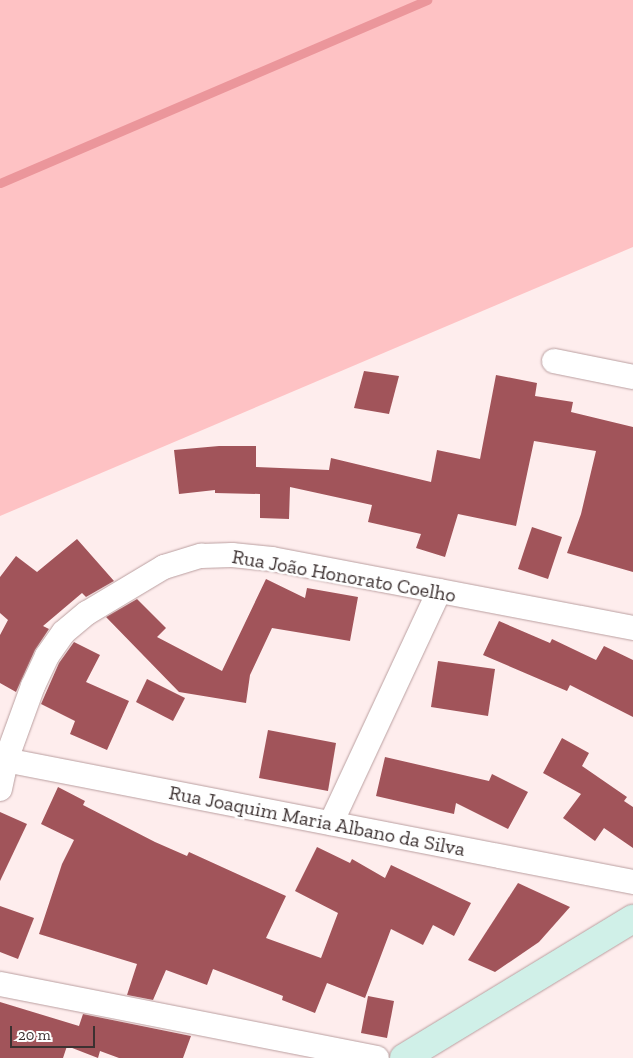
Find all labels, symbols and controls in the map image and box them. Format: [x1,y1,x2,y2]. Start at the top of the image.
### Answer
street label: Rua João Honorato Coelho [230,544,458,608]
street label: Rua Joaquim Maria Albano da Silva [166,780,468,862]
scale bar [12,1016,98,1048]
text: 20 m [18,1026,51,1044]

